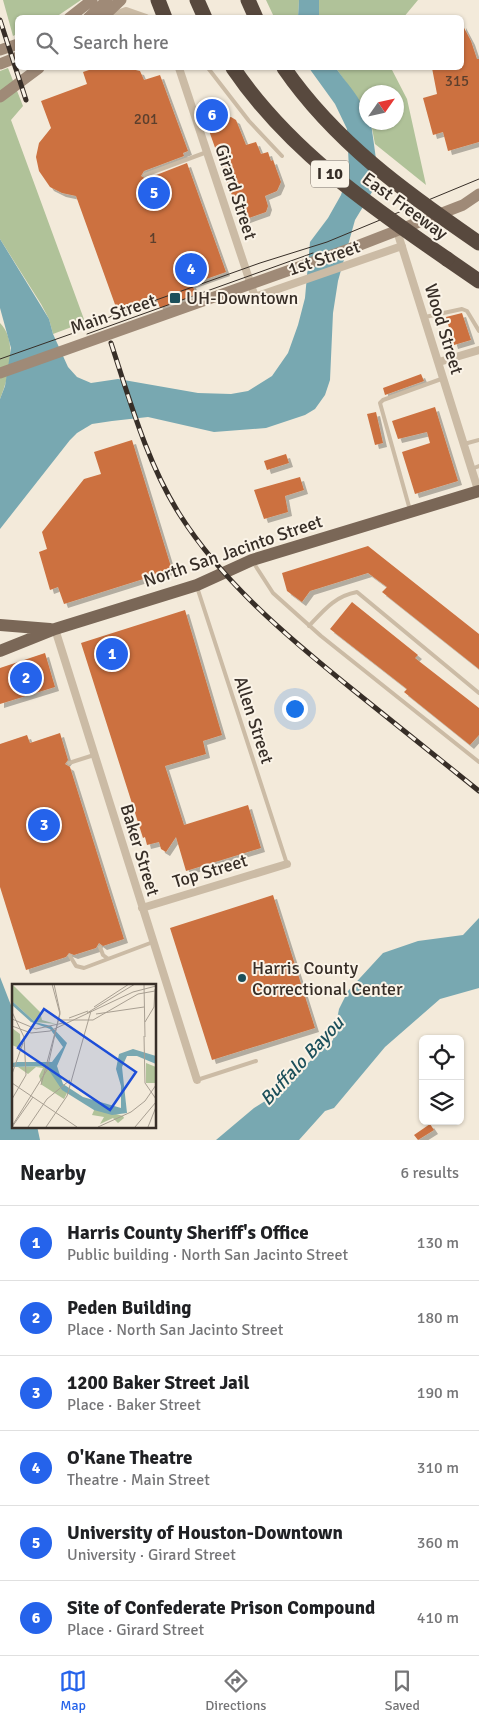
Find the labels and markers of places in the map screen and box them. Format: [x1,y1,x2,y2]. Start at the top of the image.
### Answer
pin: 6 [196,96,228,134]
pin: 5 [138,174,170,212]
pin: 4 [175,250,207,288]
place label: UH-Downtown [186,287,298,309]
marker: UH-Downtown [168,291,182,305]
pin: 1 [96,635,128,673]
pin: 2 [10,659,42,697]
pin: 3 [28,806,60,844]
place label: Harris County Correctional Center [252,957,403,1000]
marker: Harris County Correctional Center [236,972,248,984]

